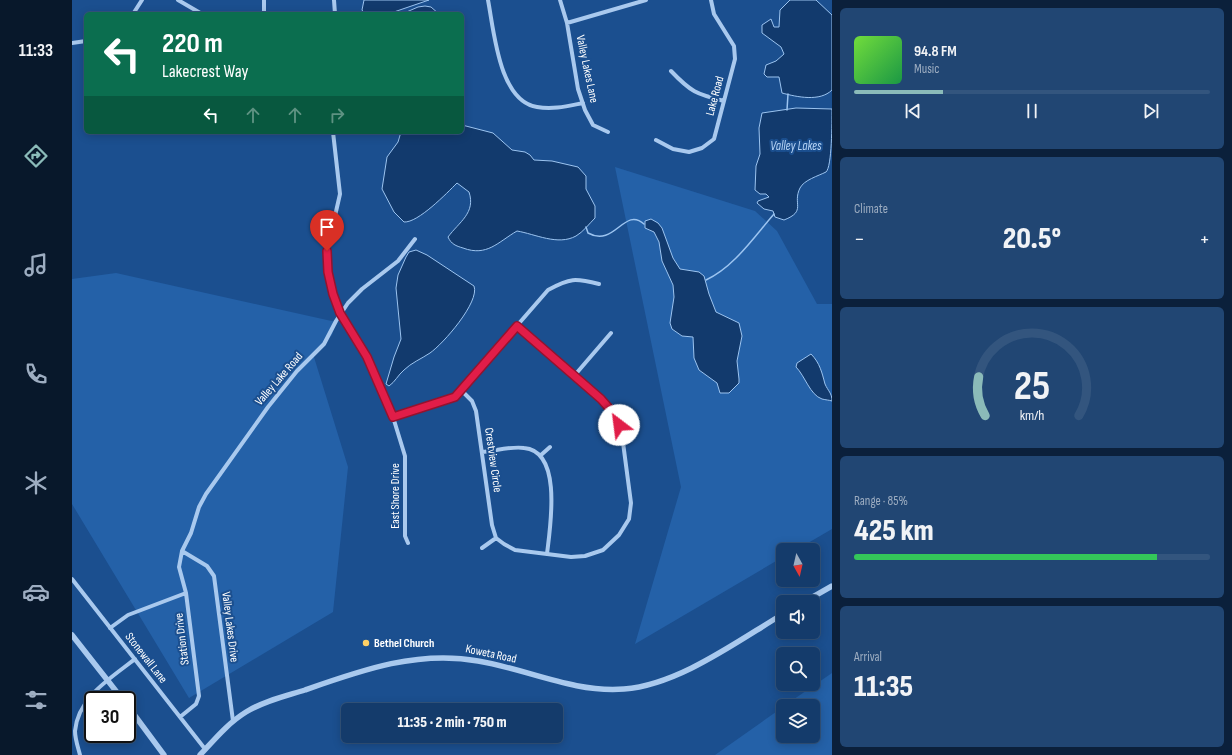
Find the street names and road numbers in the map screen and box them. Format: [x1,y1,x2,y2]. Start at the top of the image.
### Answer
street label: Valley Lakes Lane [573,34,602,104]
street label: Lake Road [703,75,727,117]
street label: Valley Lake Road [252,349,306,409]
street label: Crestview Circle [481,427,505,494]
street label: East Shore Drive [388,463,403,529]
street label: Valley Lakes Drive [218,591,242,663]
street label: Station Drive [171,612,193,666]
street label: Stonewall Lane [122,630,171,686]
street label: Koweta Road [464,641,518,667]

